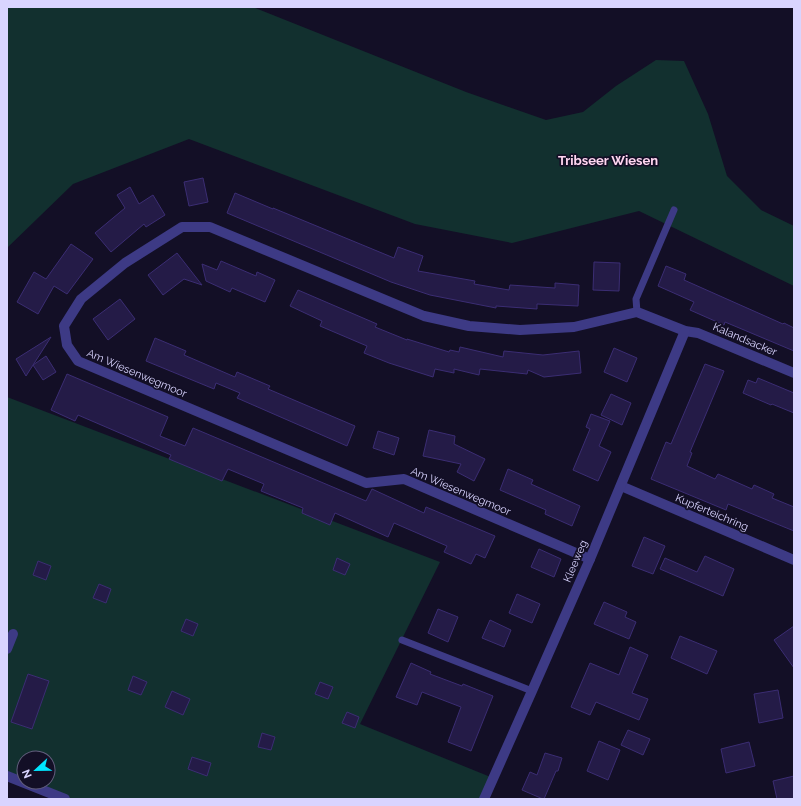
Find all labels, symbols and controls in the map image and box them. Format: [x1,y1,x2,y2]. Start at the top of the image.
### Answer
district label: Tribseer Wiesen [558,153,658,168]
street label: Kalandsacker [711,320,779,359]
street label: Am Wiesenwegmoor [85,346,189,400]
street label: Am Wiesenwegmoor [409,464,513,518]
street label: Kupferteichring [673,491,750,534]
street label: Kleeweg [561,538,590,584]
north arrow [16,750,56,790]
text: N [20,767,35,780]

